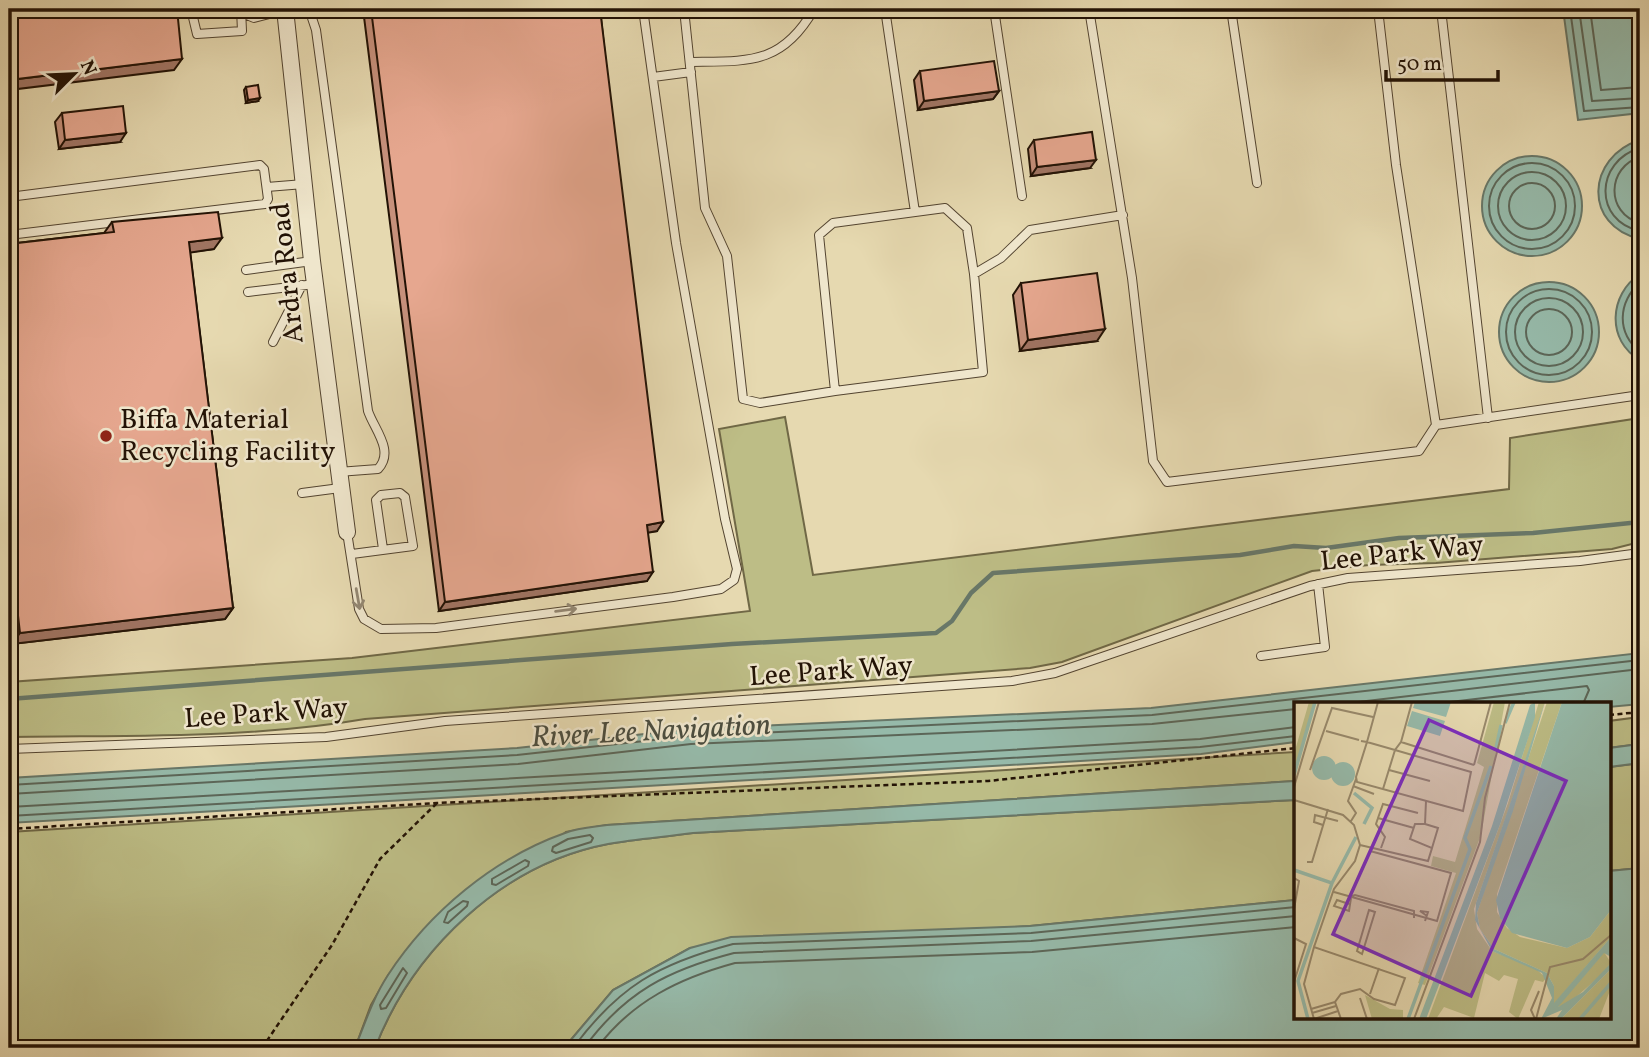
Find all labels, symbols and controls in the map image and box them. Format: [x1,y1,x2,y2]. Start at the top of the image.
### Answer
north arrow [38,38,108,108]
scale bar [1386,38,1498,82]
text: 50 m [1397,50,1442,79]
text: N [73,56,102,80]
street label: Ardra Road [261,200,315,346]
place label: Biffa Material Recycling Facility [120,401,335,472]
marker: Biffa Material Recycling Facility [98,428,114,444]
street label: Lee Park Way [1318,526,1486,582]
one-way arrow [352,587,365,610]
one-way arrow [554,603,577,616]
street label: Lee Park Way [748,647,914,697]
street label: Lee Park Way [183,689,349,739]
inset map [1294,702,1610,1018]
water label: River Lee Navigation [530,705,772,759]

